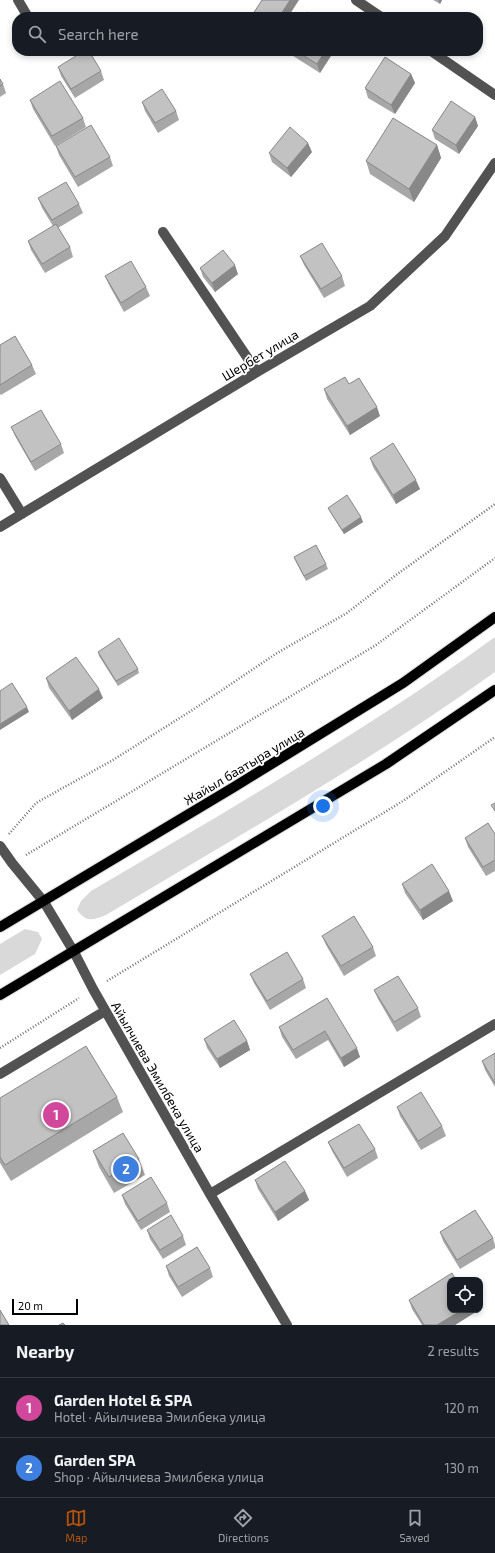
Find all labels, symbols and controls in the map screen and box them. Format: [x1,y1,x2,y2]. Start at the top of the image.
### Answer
search box [12,12,483,56]
icon: search [26,23,48,45]
text: Search here [58,25,139,43]
street label: Шербет улица [219,326,301,384]
street label: Жайыл баатыра улица [181,724,307,808]
your location [313,796,333,816]
street label: Айылчиева Эмилбека улица [108,999,208,1155]
pin: 1 [43,1100,69,1130]
pin: 2 [113,1154,139,1184]
map controls [447,1277,483,1313]
button: locate [447,1277,483,1313]
scale bar [12,1297,78,1316]
text: 20 m [18,1299,43,1312]
text: Nearby [16,1341,74,1361]
text: 2 results [427,1343,479,1359]
text: Garden Hotel & SPA [54,1391,192,1409]
text: 1 [26,1400,32,1416]
text: 120 m [444,1400,479,1416]
text: Hotel · Айылчиева Эмилбека улица [54,1409,266,1425]
text: Garden SPA [54,1451,136,1469]
text: 2 [25,1460,33,1476]
text: 130 m [444,1460,479,1476]
text: Shop · Айылчиева Эмилбека улица [54,1469,264,1485]
tab: Map [65,1507,87,1544]
tab: Directions [218,1507,269,1544]
tab: Saved [399,1507,430,1544]

